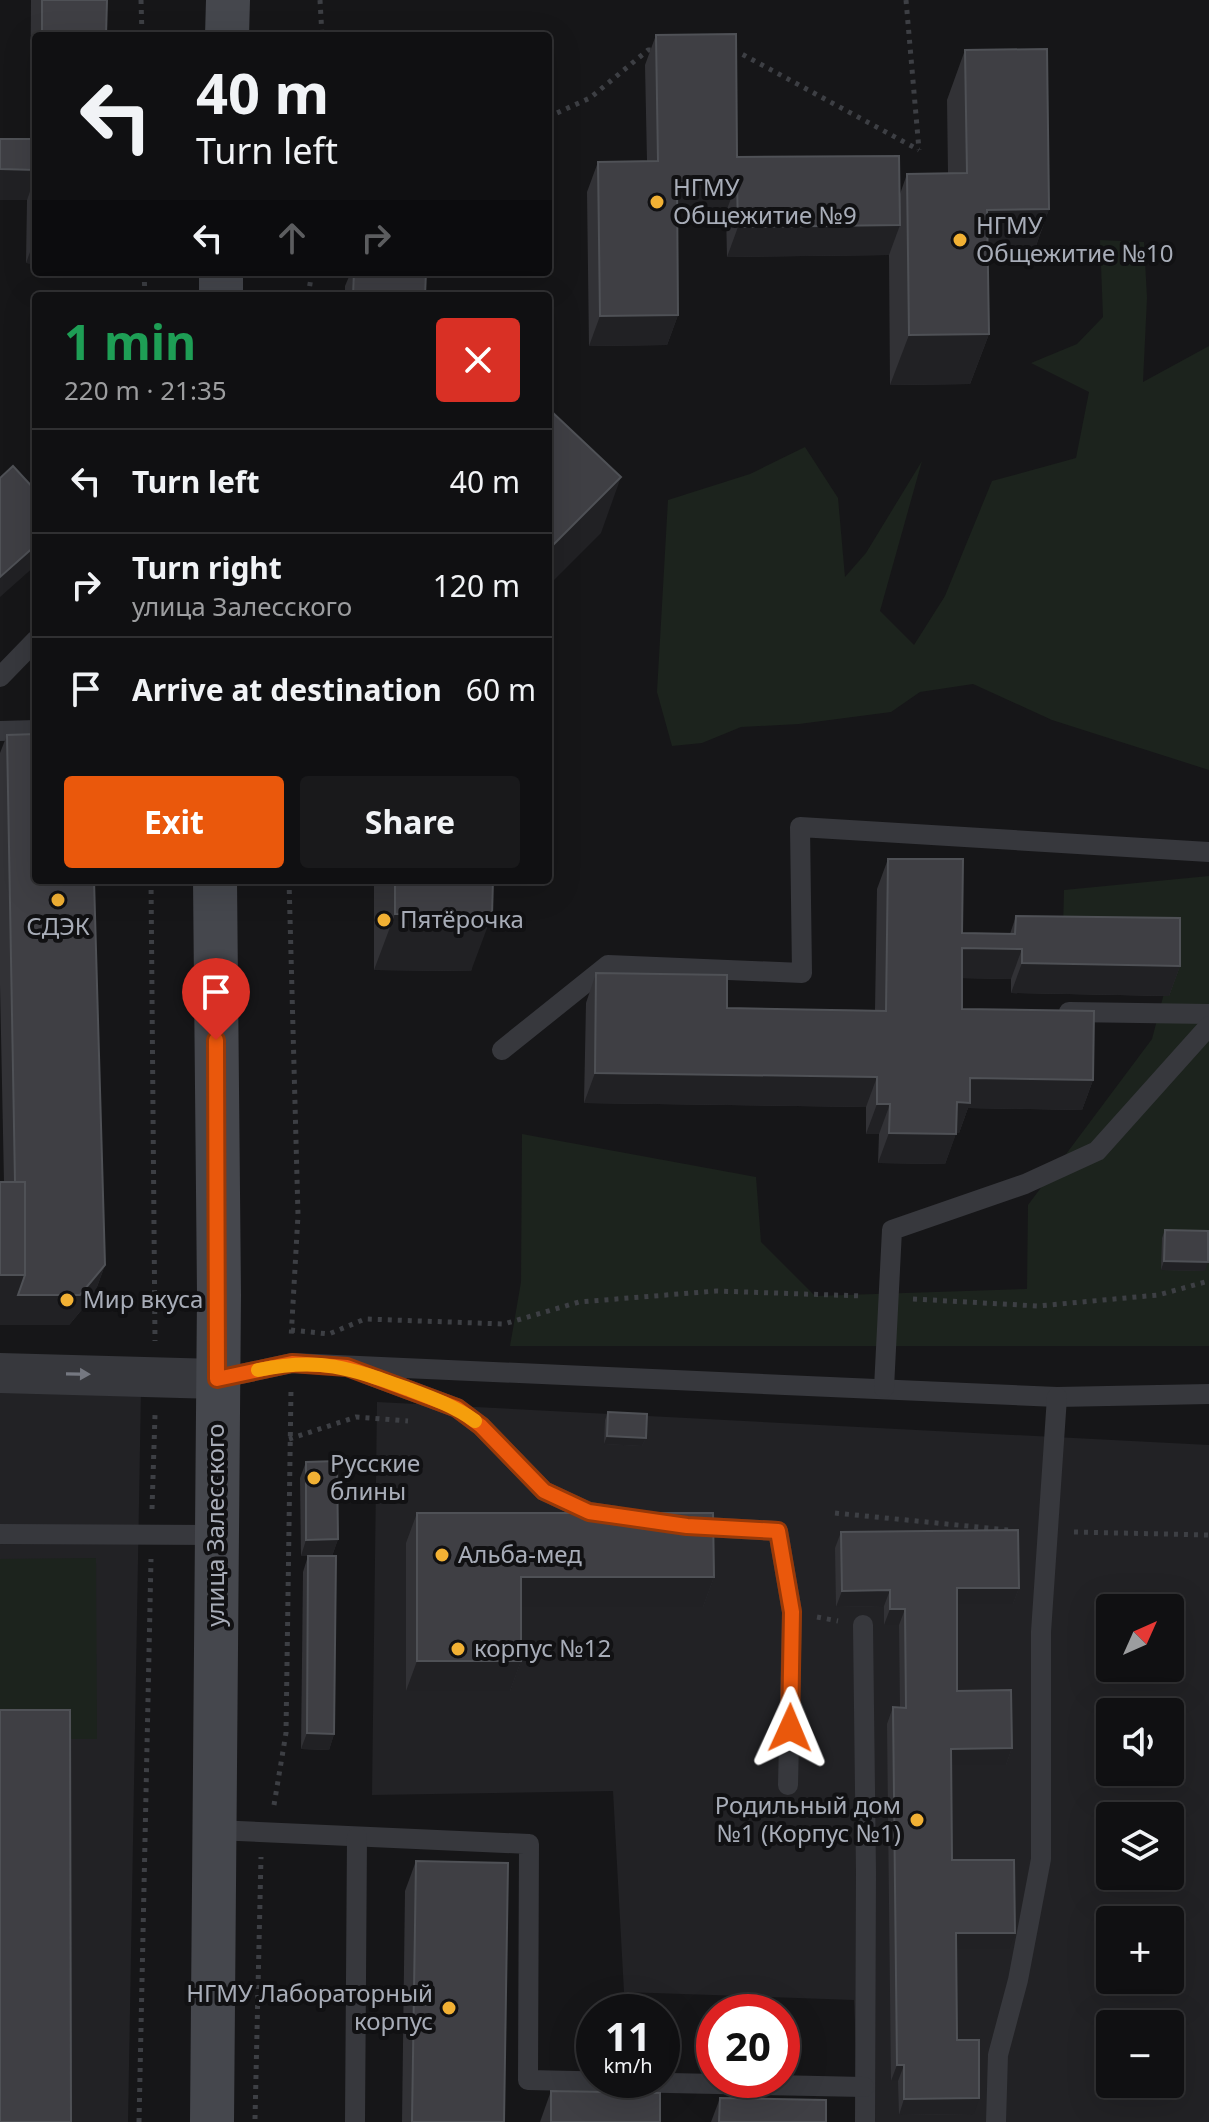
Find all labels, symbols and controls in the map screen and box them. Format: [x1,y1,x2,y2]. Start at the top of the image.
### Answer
text: 40 m [196,54,329,130]
icon: left [64,64,168,168]
text: Turn left [196,126,338,175]
place label: НГМУ Общежитие №9 [673,170,857,231]
marker: НГМУ Общежитие №9 [648,193,666,211]
place label: НГМУ Общежитие №10 [976,208,1173,269]
icon: left [186,216,230,260]
icon: ahead [270,216,314,260]
icon: right [354,216,398,260]
marker: НГМУ Общежитие №10 [951,231,969,249]
text: 1 min [64,309,196,374]
button: close [436,318,520,402]
text: 220 m · 21:35 [64,372,227,408]
icon: left [64,459,108,503]
text: Turn left [132,461,260,502]
text: 40 m [450,461,520,502]
text: Turn right [132,547,282,588]
icon: right [64,563,108,607]
text: 120 m [433,565,520,606]
text: улица Залесского [132,588,352,624]
icon: arrive [64,667,108,711]
text: Arrive at destination [132,669,442,710]
text: 60 m [466,669,536,710]
button: Exit [64,776,284,868]
button: Share [300,776,520,868]
marker: СДЭК [49,891,67,909]
place label: Пятёрочка [400,902,524,935]
place label: СДЭК [26,909,90,942]
marker: Пятёрочка [375,911,393,929]
pin [182,958,250,1040]
icon: arrive [194,970,238,1014]
place label: Мир вкуса [83,1282,203,1315]
marker: Мир вкуса [58,1291,76,1309]
one-way arrow [66,1368,91,1380]
street label: улица Залесского [198,1423,231,1627]
place label: Русские блины [330,1446,420,1507]
marker: Русские блины [305,1469,323,1487]
place label: Альба-мед [458,1537,582,1570]
marker: Альба-мед [433,1546,451,1564]
north arrow [1096,1594,1184,1682]
map controls [1096,1594,1184,2098]
place label: корпус №12 [474,1631,611,1664]
marker: корпус №12 [449,1640,467,1658]
position arrow [748,1686,832,1770]
button: sound [1096,1698,1184,1786]
place label: Родильный дом №1 (Корпус №1) [715,1788,901,1849]
button: layers [1096,1802,1184,1890]
marker: Родильный дом №1 (Корпус №1) [908,1811,926,1829]
button: + [1096,1906,1184,1994]
place label: НГМУ Лабораторный корпус [186,1976,433,2037]
speed limit sign: 20 [696,1994,800,2098]
marker: НГМУ Лабораторный корпус [440,1999,458,2017]
text: 11 [605,2008,651,2063]
button: − [1096,2010,1184,2098]
text: km/h [603,2052,653,2079]

